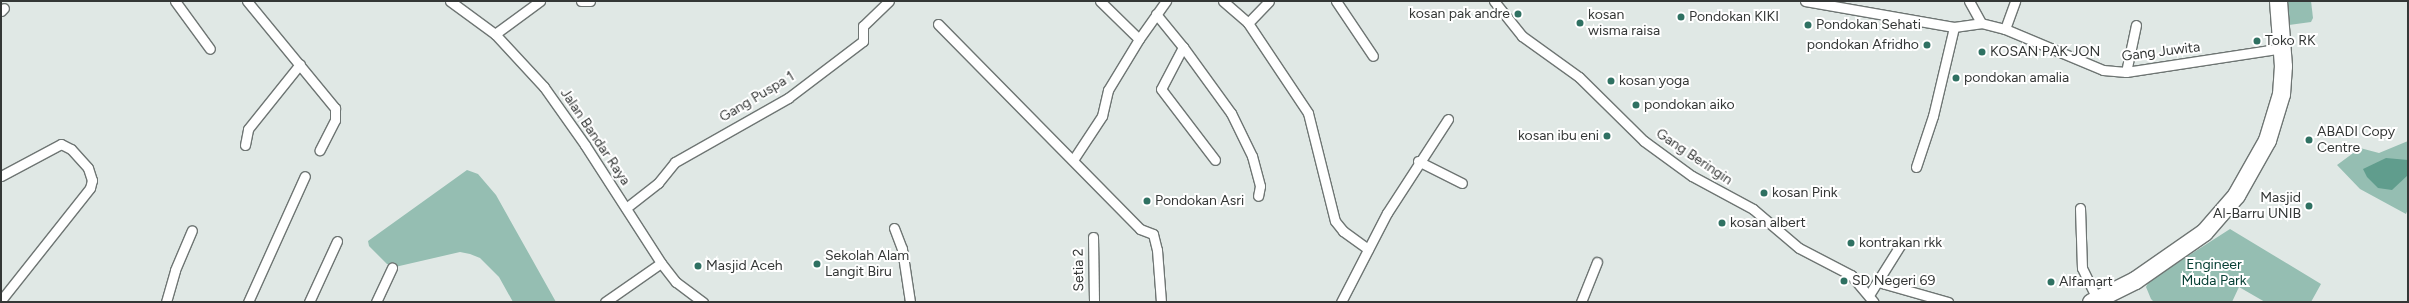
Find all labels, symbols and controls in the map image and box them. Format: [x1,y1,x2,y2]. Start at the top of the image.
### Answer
place label: kosan pak andre [1409,6,1510,22]
place label: kosan wisma raisa [1588,7,1660,40]
marker: kosan pak andre [1513,9,1523,19]
place label: Pondokan KIKI [1689,9,1779,25]
marker: Pondokan KIKI [1676,12,1686,22]
place label: Pondokan Sehati [1816,17,1921,33]
marker: kosan wisma raisa [1575,18,1585,28]
marker: Pondokan Sehati [1803,20,1813,30]
place label: Toko RK [2265,33,2316,49]
marker: Toko RK [2252,36,2262,46]
place label: pondokan Afridho [1807,37,1919,53]
street label: Gang Juwita [2121,39,2201,65]
marker: pondokan Afridho [1922,40,1932,50]
place label: KOSAN PAK JON [1990,44,2100,60]
marker: KOSAN PAK JON [1977,47,1987,57]
street label: Gang Puspa 1 [717,68,797,126]
place label: pondokan amalia [1964,70,2069,86]
place label: kosan yoga [1619,73,1689,89]
marker: pondokan amalia [1951,73,1961,83]
marker: kosan yoga [1606,76,1616,86]
street label: Jalan Bandar Raya [556,85,634,189]
place label: pondokan aiko [1644,97,1735,113]
marker: pondokan aiko [1631,100,1641,110]
place label: ABADI Copy Centre [2317,124,2395,156]
street label: Gang Beringin [1653,125,1735,189]
place label: kosan ibu eni [1518,128,1599,144]
marker: kosan ibu eni [1602,131,1612,141]
marker: ABADI Copy Centre [2304,135,2314,145]
place label: kosan Pink [1772,185,1838,201]
marker: kosan Pink [1759,188,1769,198]
place label: Masjid Al-Barru UNIB [2213,190,2301,222]
place label: Pondokan Asri [1155,193,1244,209]
marker: Pondokan Asri [1142,196,1152,206]
marker: Masjid Al-Barru UNIB [2304,201,2314,211]
place label: kosan albert [1730,215,1806,231]
marker: kosan albert [1717,218,1727,228]
place label: kontrakan rkk [1859,235,1942,251]
marker: kontrakan rkk [1846,238,1856,248]
place label: Sekolah Alam Langit Biru [825,248,909,280]
street label: Setia 2 [1070,248,1088,292]
park label: Engineer Muda Park [2181,257,2247,290]
place label: Masjid Aceh [706,258,783,274]
marker: Sekolah Alam Langit Biru [812,259,822,269]
marker: Masjid Aceh [693,261,703,271]
place label: SD Negeri 69 [1852,273,1935,289]
place label: Alfamart [2059,274,2113,290]
marker: SD Negeri 69 [1839,276,1849,286]
marker: Alfamart [2046,277,2056,287]

